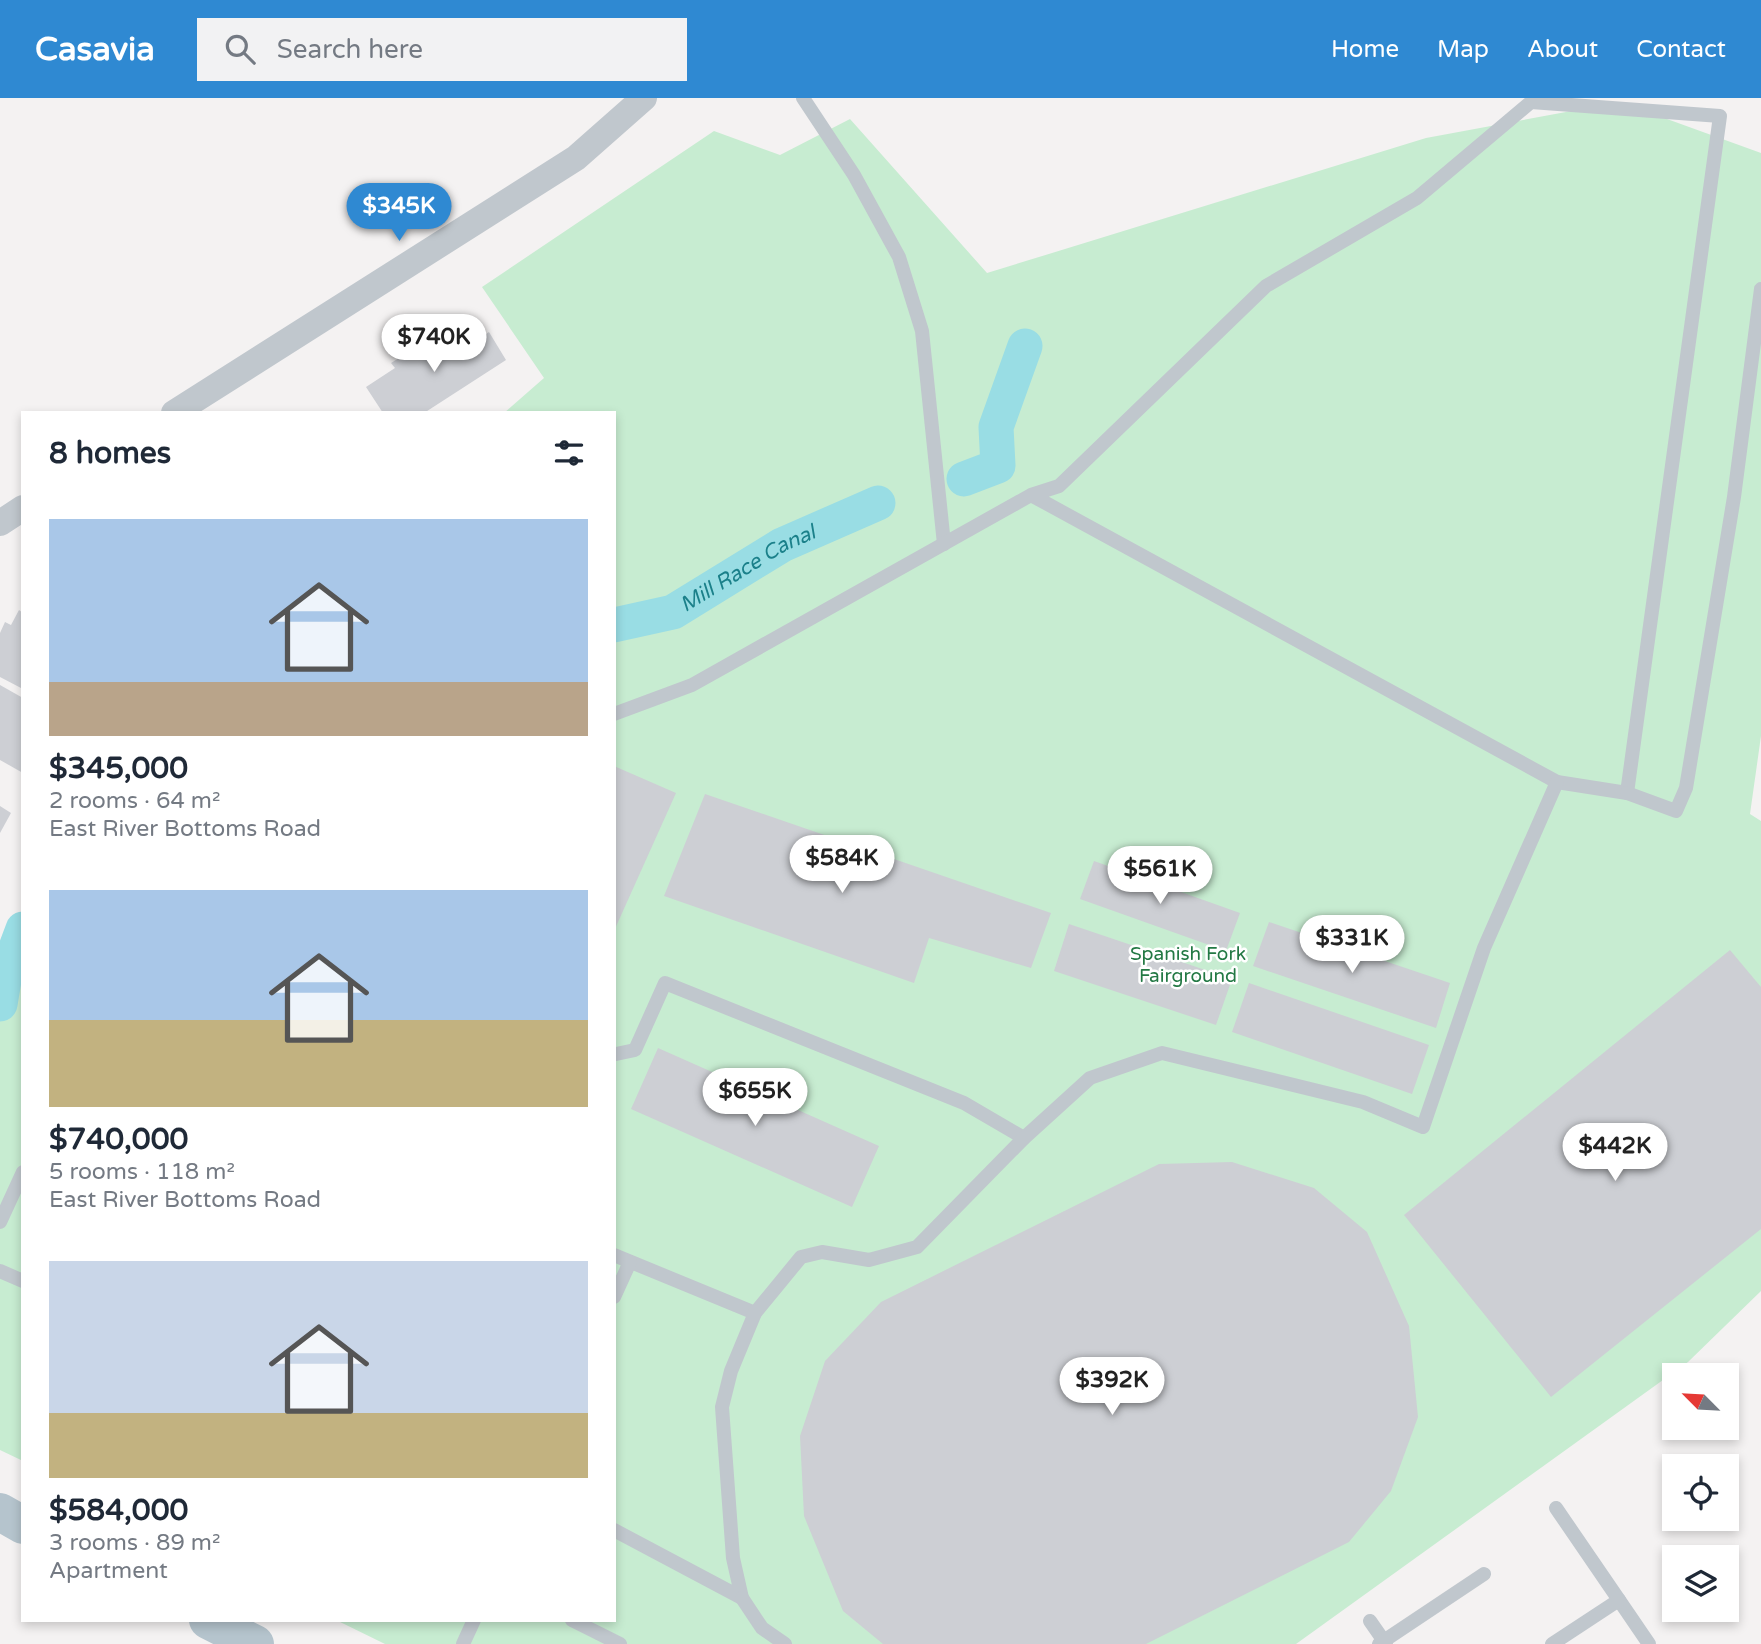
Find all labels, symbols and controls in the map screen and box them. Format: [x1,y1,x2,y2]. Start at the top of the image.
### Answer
search box [197,18,687,81]
text: Casavia [35,30,155,69]
icon: search [221,30,259,68]
text: Search here [277,34,423,65]
text: Home [1331,35,1399,64]
text: Map [1437,35,1489,64]
text: About [1527,35,1598,64]
text: Contact [1636,35,1726,64]
pin: $345K [350,184,448,243]
text: $345K [363,192,435,220]
pin: $740K [385,314,483,374]
text: $740K [398,323,470,351]
icon: filters [550,434,588,472]
text: 8 homes [49,435,171,472]
water label: Mill Race Canal [675,519,822,618]
icon: home [256,564,382,690]
text: $345,000 [49,750,188,787]
text: 2 rooms · 64 m² [49,787,220,815]
text: East River Bottoms Road [49,815,321,843]
pin: $584K [793,836,891,895]
text: $584K [806,844,878,872]
pin: $561K [1111,846,1209,906]
text: $561K [1124,855,1196,883]
pin: $331K [1303,916,1401,975]
text: $331K [1316,924,1388,952]
icon: home [256,935,382,1061]
park label: Spanish Fork Fairground [1130,943,1246,987]
pin: $655K [706,1068,804,1128]
text: $655K [719,1077,791,1105]
text: $740,000 [49,1121,188,1158]
pin: $442K [1566,1124,1664,1183]
text: $442K [1579,1132,1651,1160]
text: 5 rooms · 118 m² [49,1158,235,1186]
text: East River Bottoms Road [49,1186,321,1214]
icon: home [256,1306,382,1432]
pin: $392K [1063,1358,1161,1417]
north arrow [1662,1363,1740,1440]
map controls [1662,1363,1739,1622]
text: $392K [1076,1366,1148,1394]
button: locate [1662,1454,1739,1531]
text: $584,000 [49,1492,188,1529]
text: 3 rooms · 89 m² [49,1529,220,1557]
button: layers [1662,1545,1739,1622]
text: Apartment [49,1557,168,1585]

